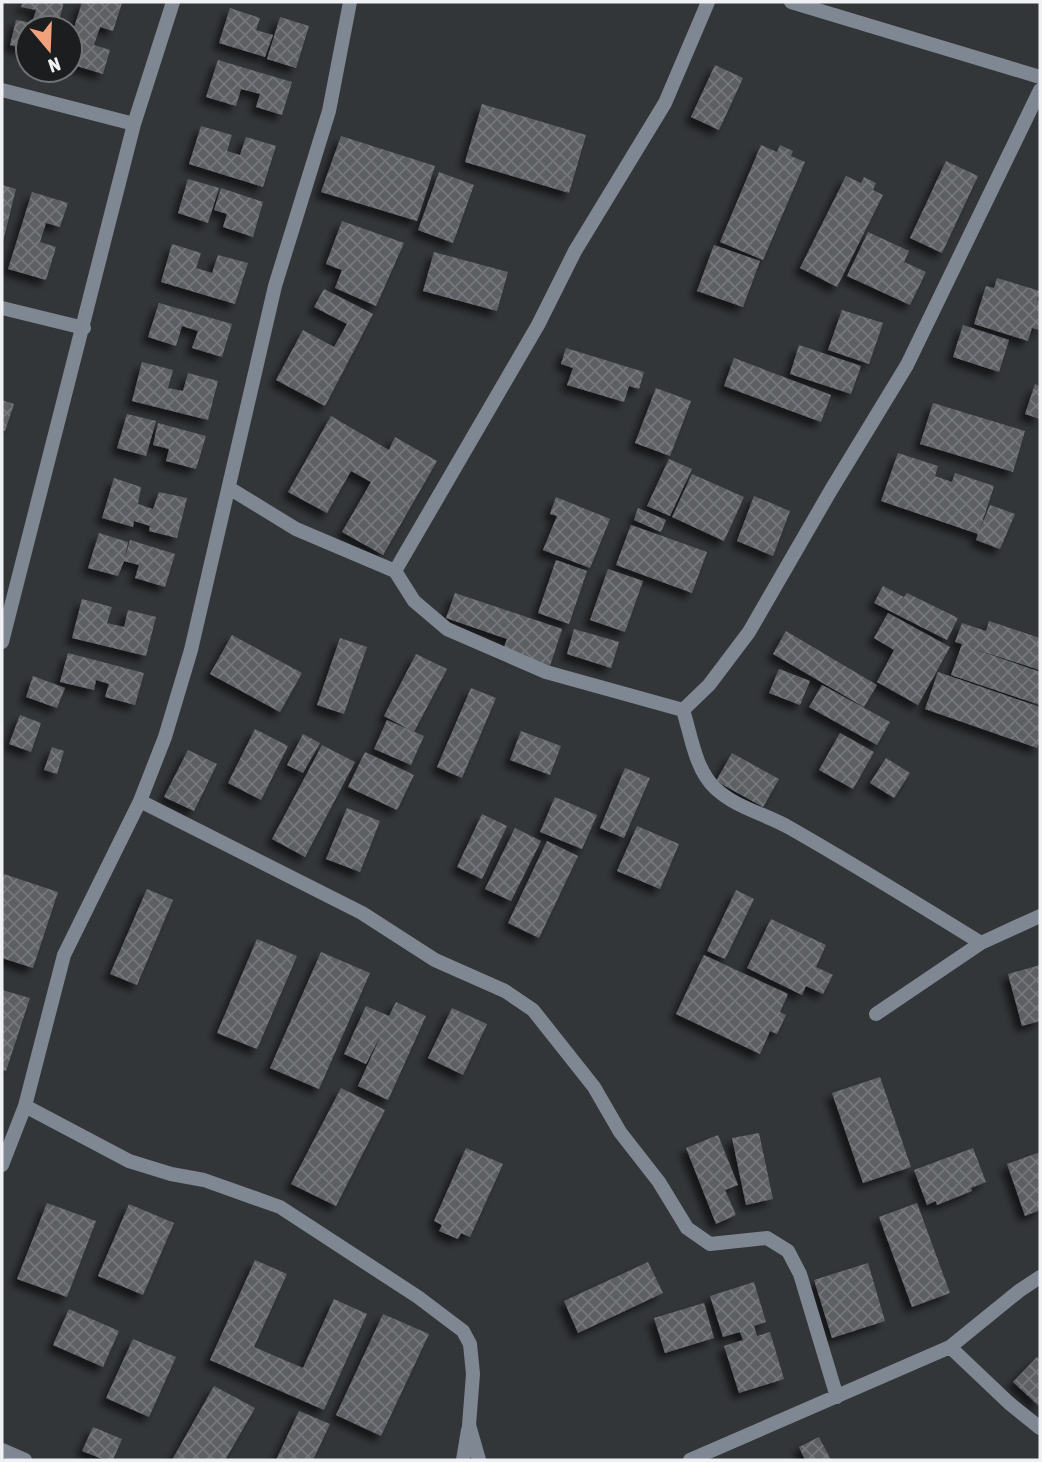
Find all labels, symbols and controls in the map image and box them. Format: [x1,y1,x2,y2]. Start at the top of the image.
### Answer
north arrow [14,14,84,84]
text: N [46,53,63,77]

